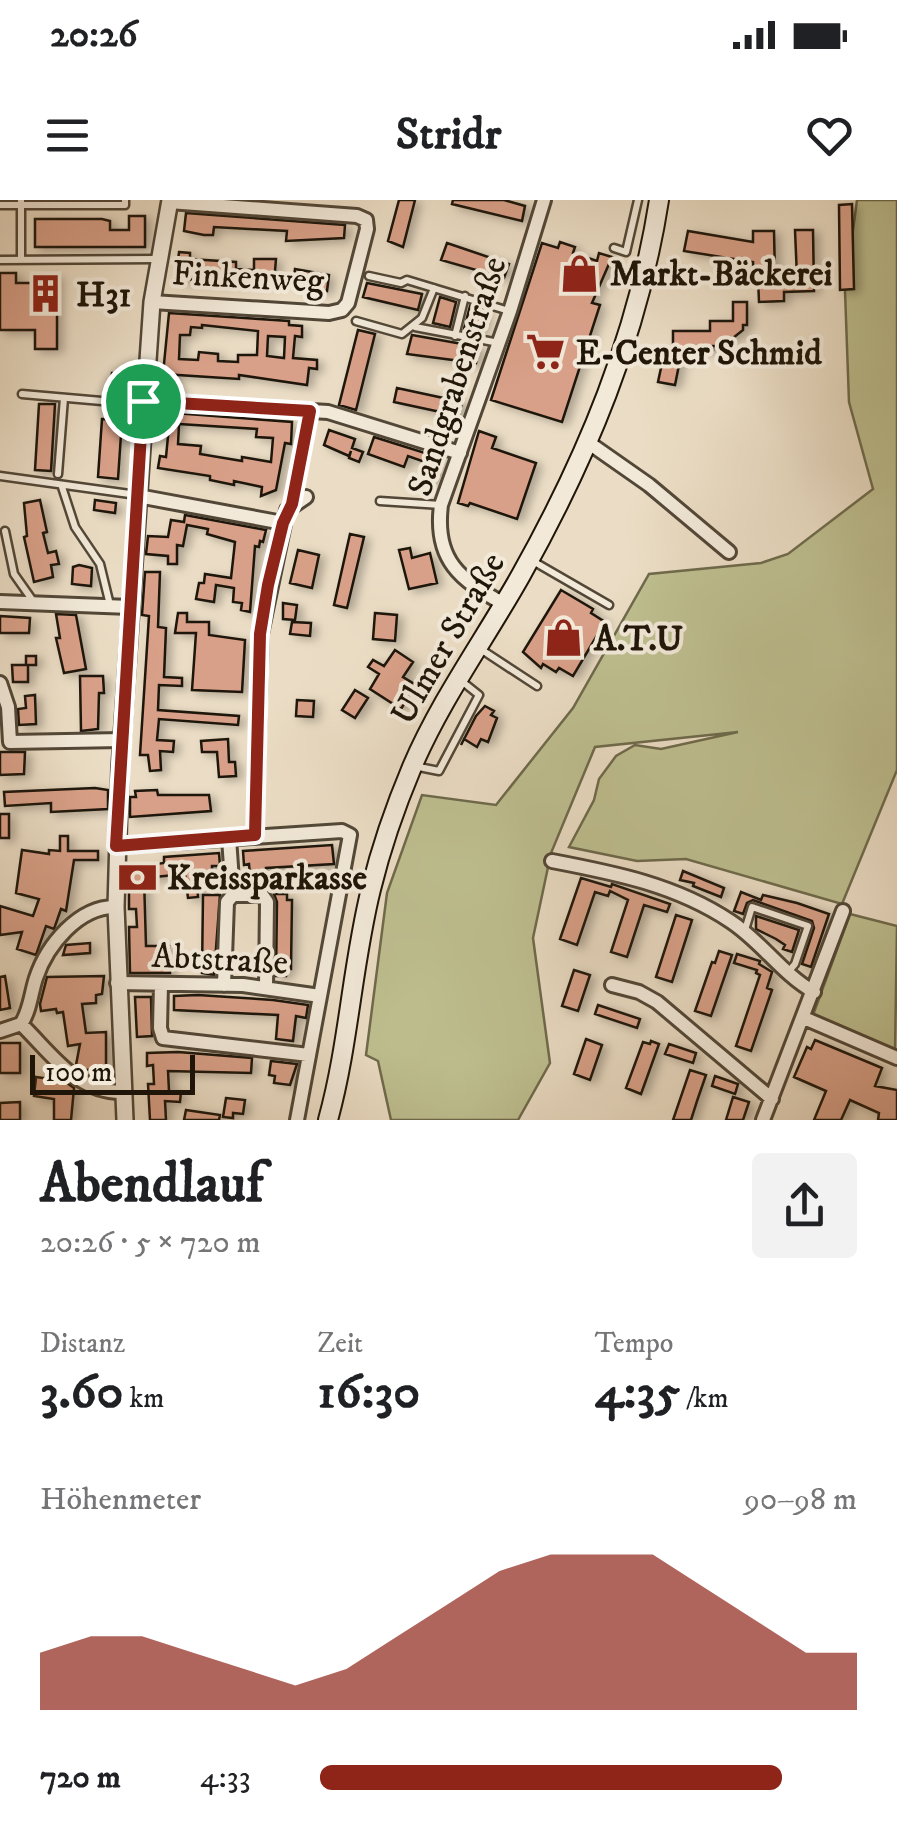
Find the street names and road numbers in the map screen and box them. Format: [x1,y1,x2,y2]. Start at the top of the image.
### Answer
street label: Sandgrabenstraße [398,251,517,502]
street label: Finkenweg [171,252,326,304]
street label: Ulmer Straße [382,545,516,733]
street label: Abtstraße [151,934,289,986]

